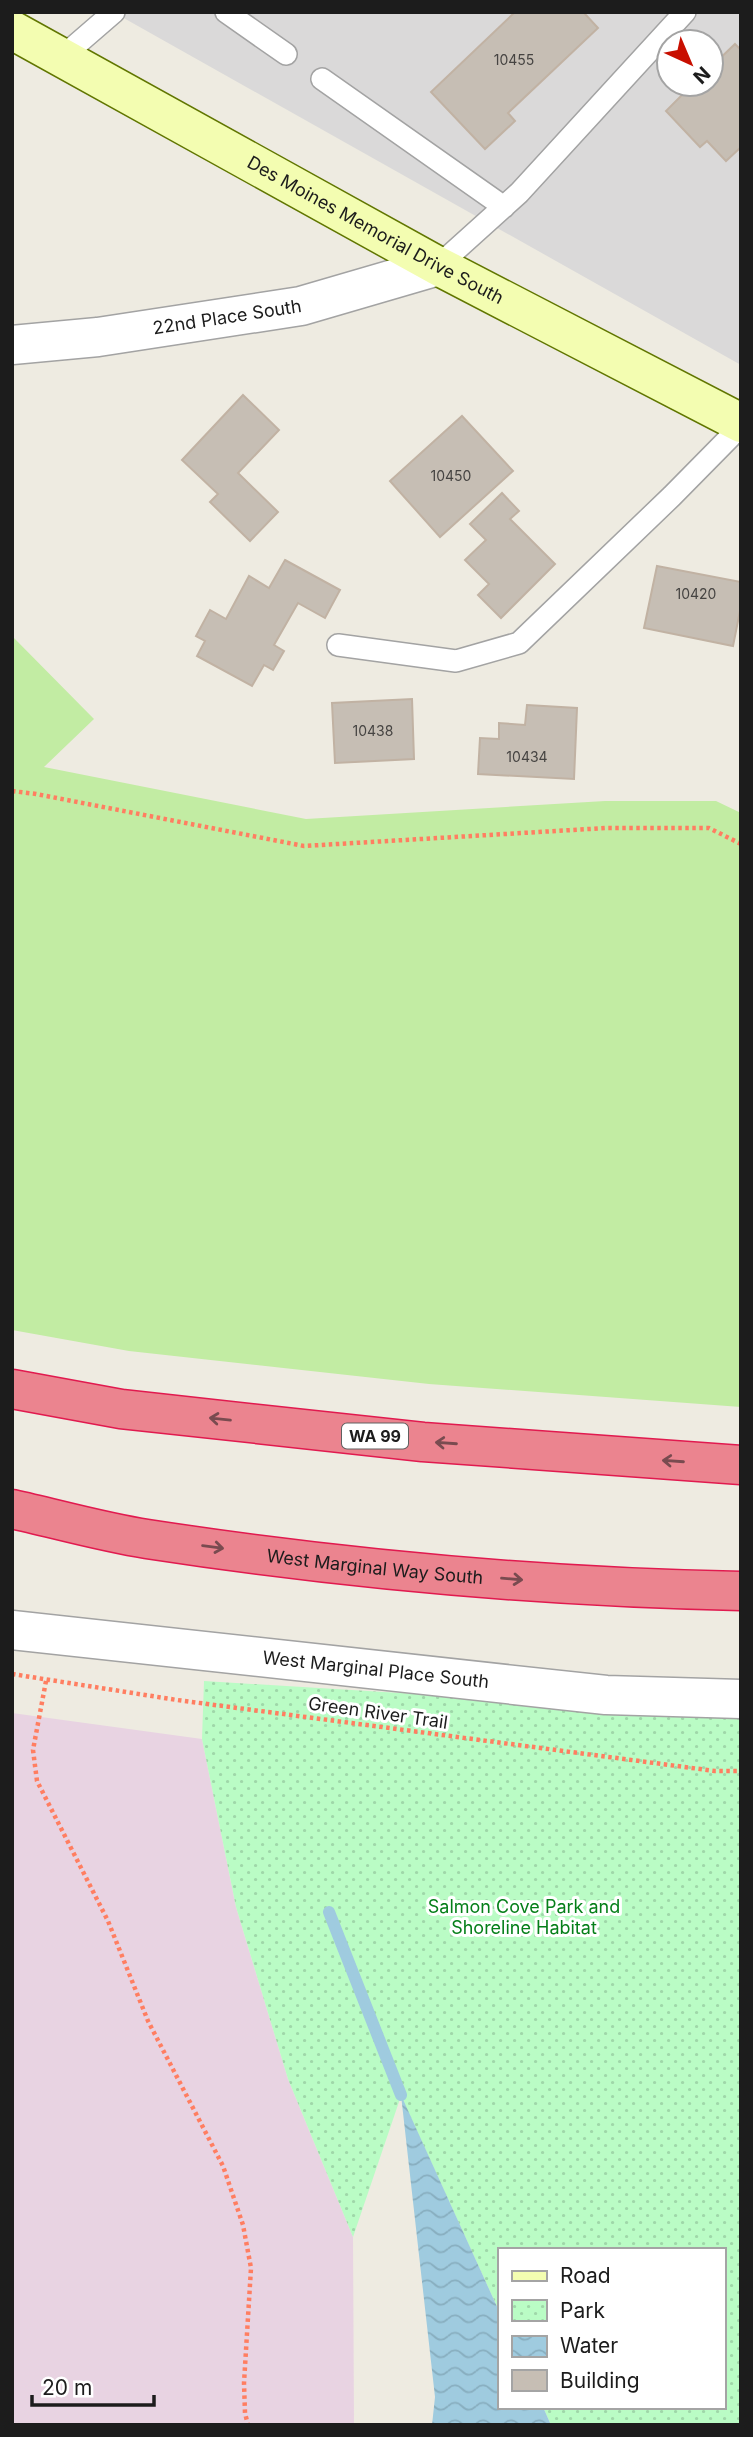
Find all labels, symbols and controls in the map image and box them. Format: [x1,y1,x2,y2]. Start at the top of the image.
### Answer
north arrow [655,28,725,98]
house number: 10455 [494,51,534,68]
text: N [688,62,715,88]
street label: Des Moines Memorial Drive South [244,152,507,308]
street label: 22nd Place South [151,295,303,338]
house number: 10450 [431,467,471,484]
house number: 10420 [676,585,716,602]
house number: 10438 [353,722,393,739]
house number: 10434 [506,748,548,765]
one-way arrow [209,1413,231,1426]
road number: WA 99 [342,1424,408,1448]
one-way arrow [435,1436,458,1449]
one-way arrow [662,1454,684,1467]
one-way arrow [201,1541,223,1554]
street label: West Marginal Way South [265,1545,484,1588]
one-way arrow [500,1573,523,1586]
street label: West Marginal Place South [262,1646,490,1692]
street label: Green River Trail [307,1692,449,1733]
park label: Salmon Cove Park and Shoreline Habitat [428,1896,620,1938]
legend [498,2248,725,2409]
text: Road [560,2263,611,2288]
text: Park [560,2298,605,2323]
text: Water [560,2333,618,2358]
scale bar [32,2364,154,2408]
text: Building [560,2368,640,2393]
text: 20 m [42,2375,92,2400]

